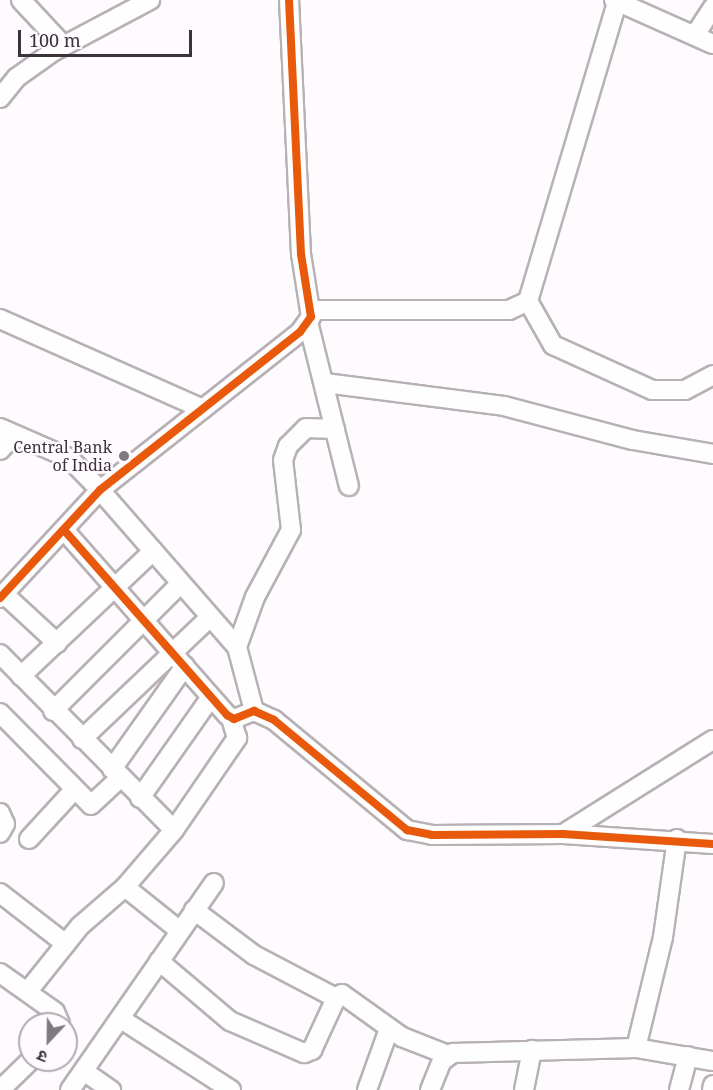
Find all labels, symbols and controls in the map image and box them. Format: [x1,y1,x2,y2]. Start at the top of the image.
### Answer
scale bar [21,18,195,56]
text: 100 m [29,28,81,52]
place label: Central Bank of India [13,437,112,475]
marker: Central Bank of India [117,449,131,463]
north arrow [18,1012,78,1072]
text: उ [34,1045,50,1069]

